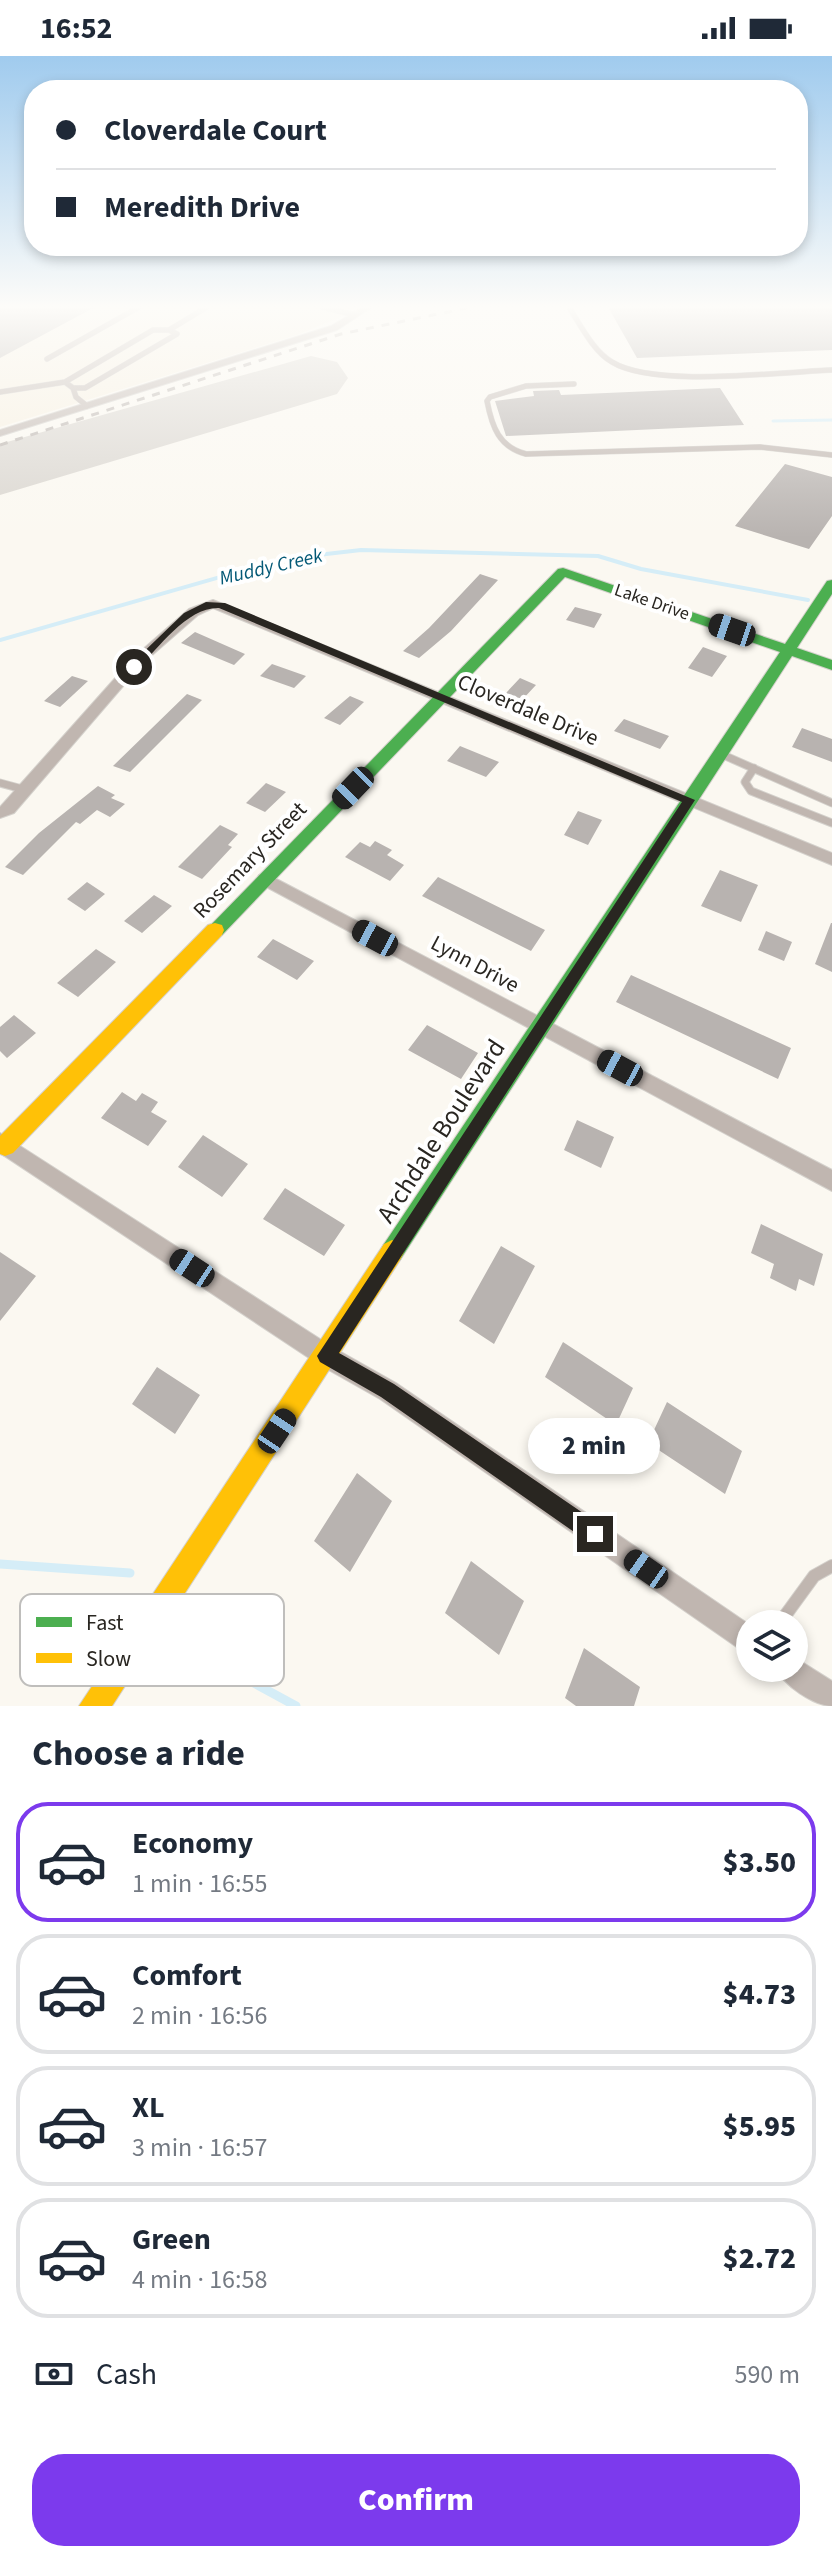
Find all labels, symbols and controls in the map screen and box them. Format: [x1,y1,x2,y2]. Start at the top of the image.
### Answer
text: 16:52 [40,7,112,50]
text: Cloverdale Court [104,109,327,152]
text: Meredith Drive [104,186,300,229]
water label: Muddy Creek [217,541,326,592]
street label: Lake Drive [611,577,693,627]
car [705,611,759,649]
route start [116,649,152,685]
street label: Cloverdale Drive [453,666,604,754]
car [328,762,378,814]
street label: Rosemary Street [186,794,315,926]
car [348,916,402,960]
street label: Lynn Drive [425,927,525,1001]
street label: Archdale Boulevard [368,1032,514,1230]
car [593,1046,647,1090]
car [165,1245,219,1291]
car [254,1404,300,1458]
callout: 2 min [529,1418,661,1474]
text: 2 min [562,1427,626,1464]
route end [577,1516,613,1552]
car [619,1545,673,1593]
legend [20,1594,284,1686]
text: Fast [86,1607,124,1639]
map controls [736,1610,808,1682]
button: layers [736,1610,808,1682]
text: Slow [86,1643,131,1675]
text: Choose a ride [32,1728,245,1779]
text: Economy [132,1822,253,1865]
icon: car [36,1826,108,1898]
text: $3.50 [723,1841,796,1884]
text: 1 min · 16:55 [132,1865,267,1902]
text: Comfort [132,1954,242,1997]
icon: car [36,1958,108,2030]
text: $4.73 [723,1973,796,2016]
text: 2 min · 16:56 [132,1997,267,2034]
text: XL [132,2086,165,2129]
icon: car [36,2090,108,2162]
text: $5.95 [723,2105,796,2148]
text: 3 min · 16:57 [132,2129,267,2166]
text: Green [132,2218,211,2261]
icon: car [36,2222,108,2294]
text: $2.72 [723,2237,796,2280]
text: 4 min · 16:58 [132,2261,267,2298]
icon: cash [32,2352,76,2396]
text: Cash [96,2353,157,2396]
text: 590 m [734,2356,800,2393]
button: Confirm [32,2454,800,2546]

